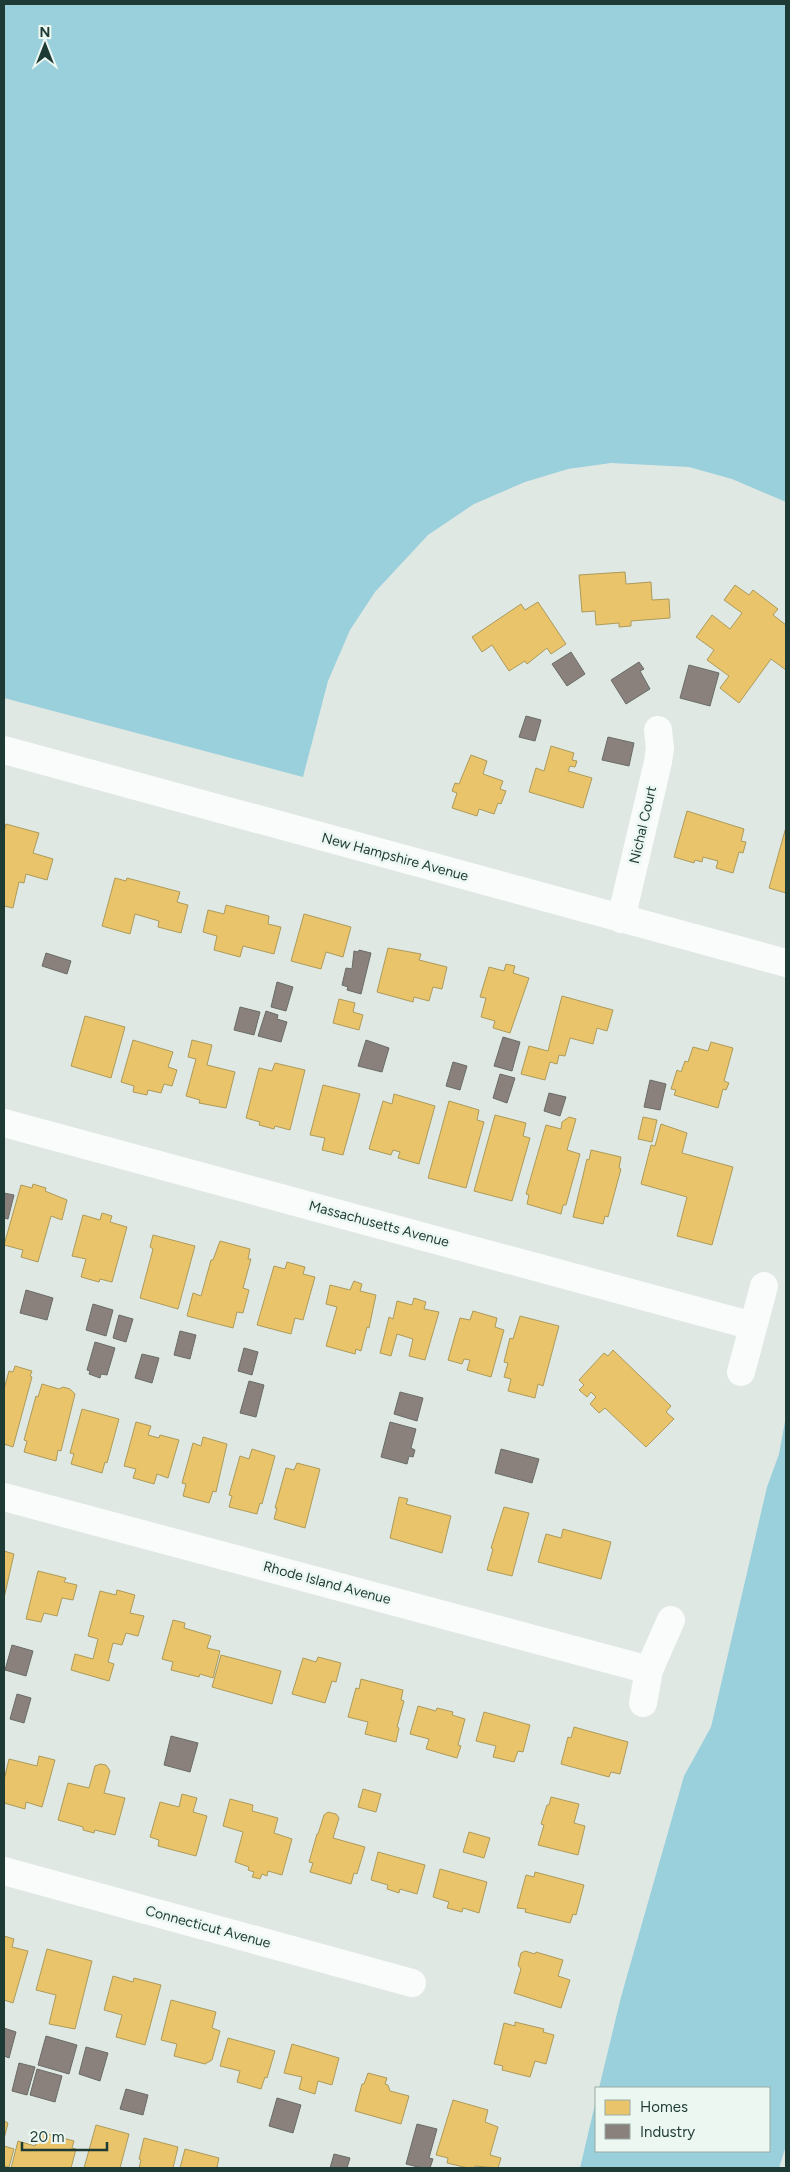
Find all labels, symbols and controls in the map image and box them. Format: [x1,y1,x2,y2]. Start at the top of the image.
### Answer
north arrow [20,20,70,70]
text: N [40,24,50,41]
street label: Nichal Court [626,785,660,865]
street label: New Hampshire Avenue [320,829,471,885]
street label: Massachusetts Avenue [307,1197,451,1251]
street label: Rhode Island Avenue [261,1558,393,1608]
street label: Connecticut Avenue [143,1902,273,1952]
legend [595,2087,770,2152]
text: Homes [640,2098,688,2116]
scale bar [22,2120,108,2152]
text: Industry [640,2123,695,2141]
text: 20 m [30,2128,64,2146]

